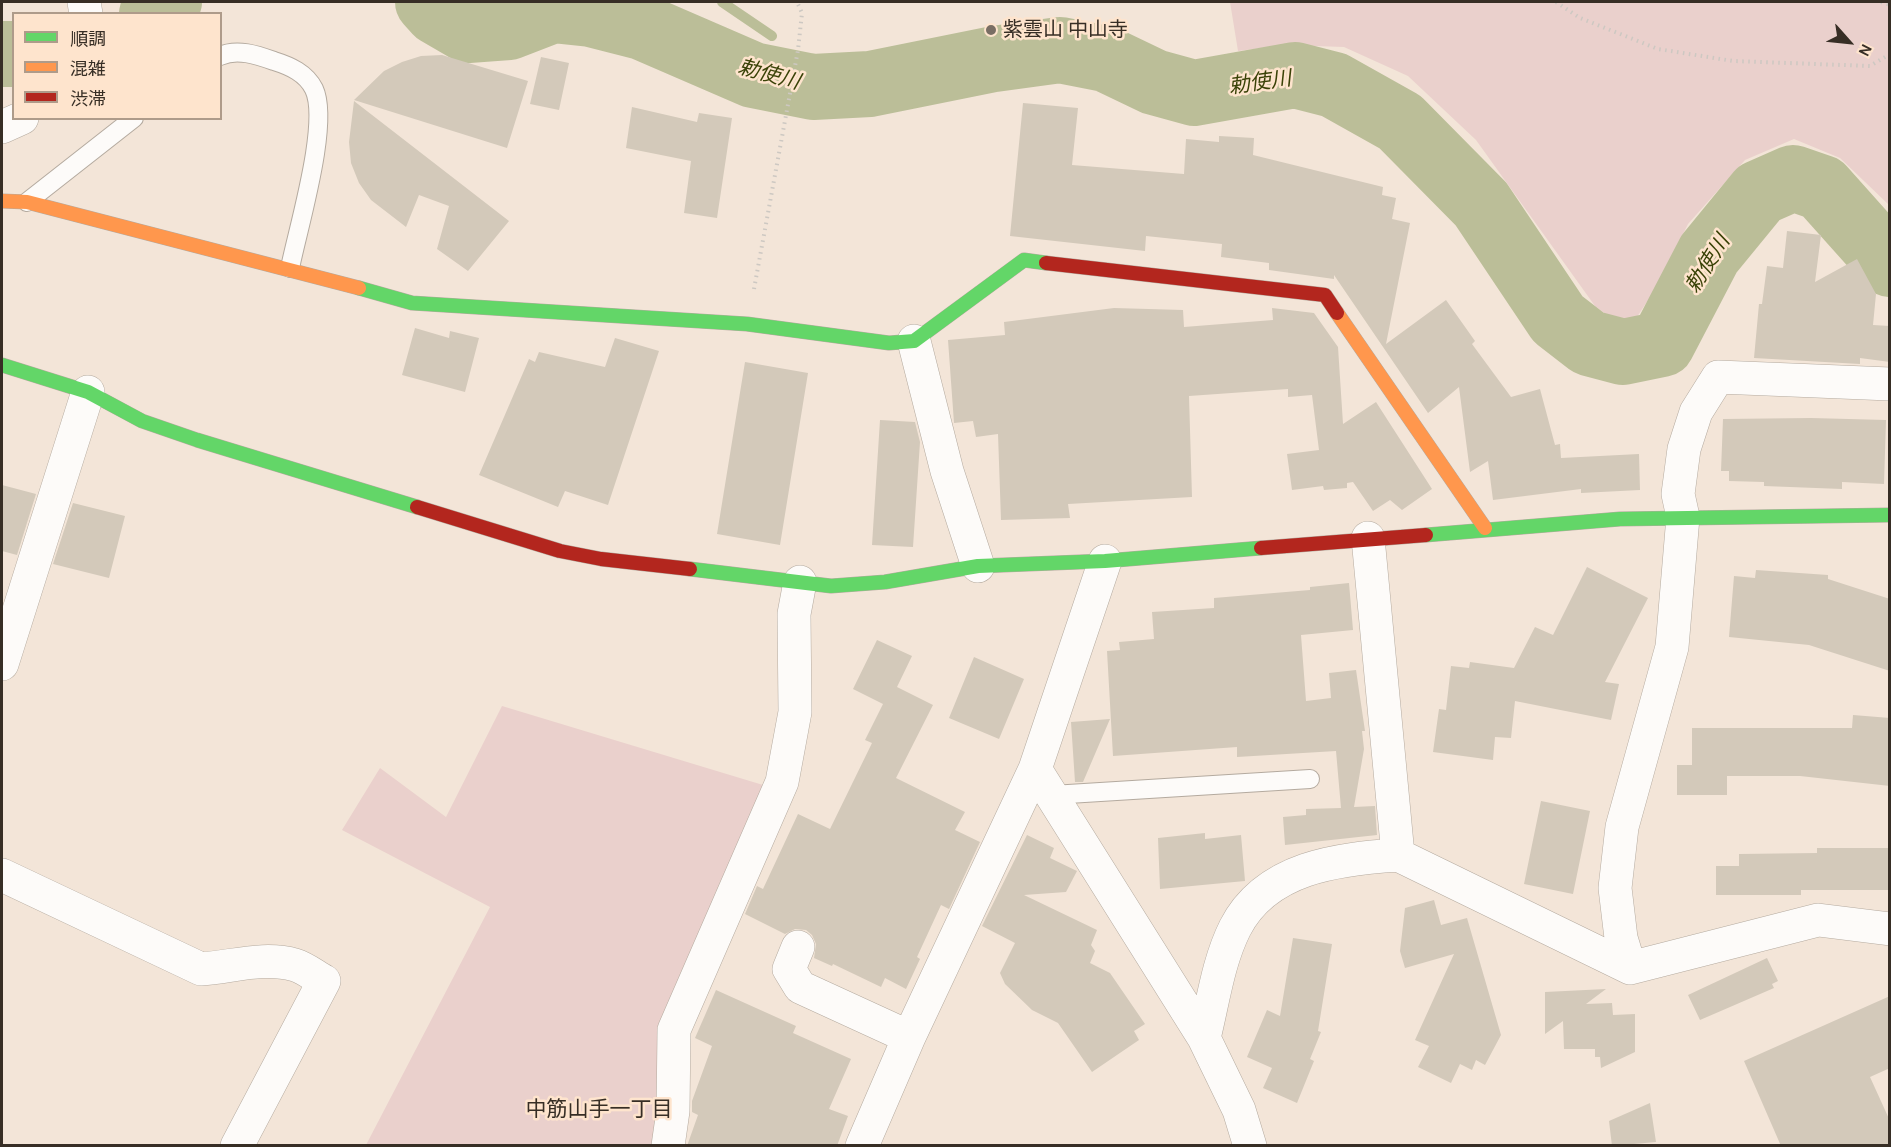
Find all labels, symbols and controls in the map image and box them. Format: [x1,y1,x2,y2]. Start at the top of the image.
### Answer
legend [12,12,222,120]
north arrow [1819,12,1879,72]
place label: 紫雲山 中山寺 [1003,18,1128,42]
marker: 紫雲山 中山寺 [984,23,998,37]
text: 順調 [70,28,106,50]
text: N [1854,41,1877,60]
water label: 勅使川 [735,55,803,95]
text: 混雑 [70,58,106,80]
water label: 勅使川 [1227,66,1293,100]
text: 渋滞 [70,88,106,110]
water label: 勅使川 [1681,231,1735,297]
district label: 中筋山手一丁目 [526,1097,672,1123]

